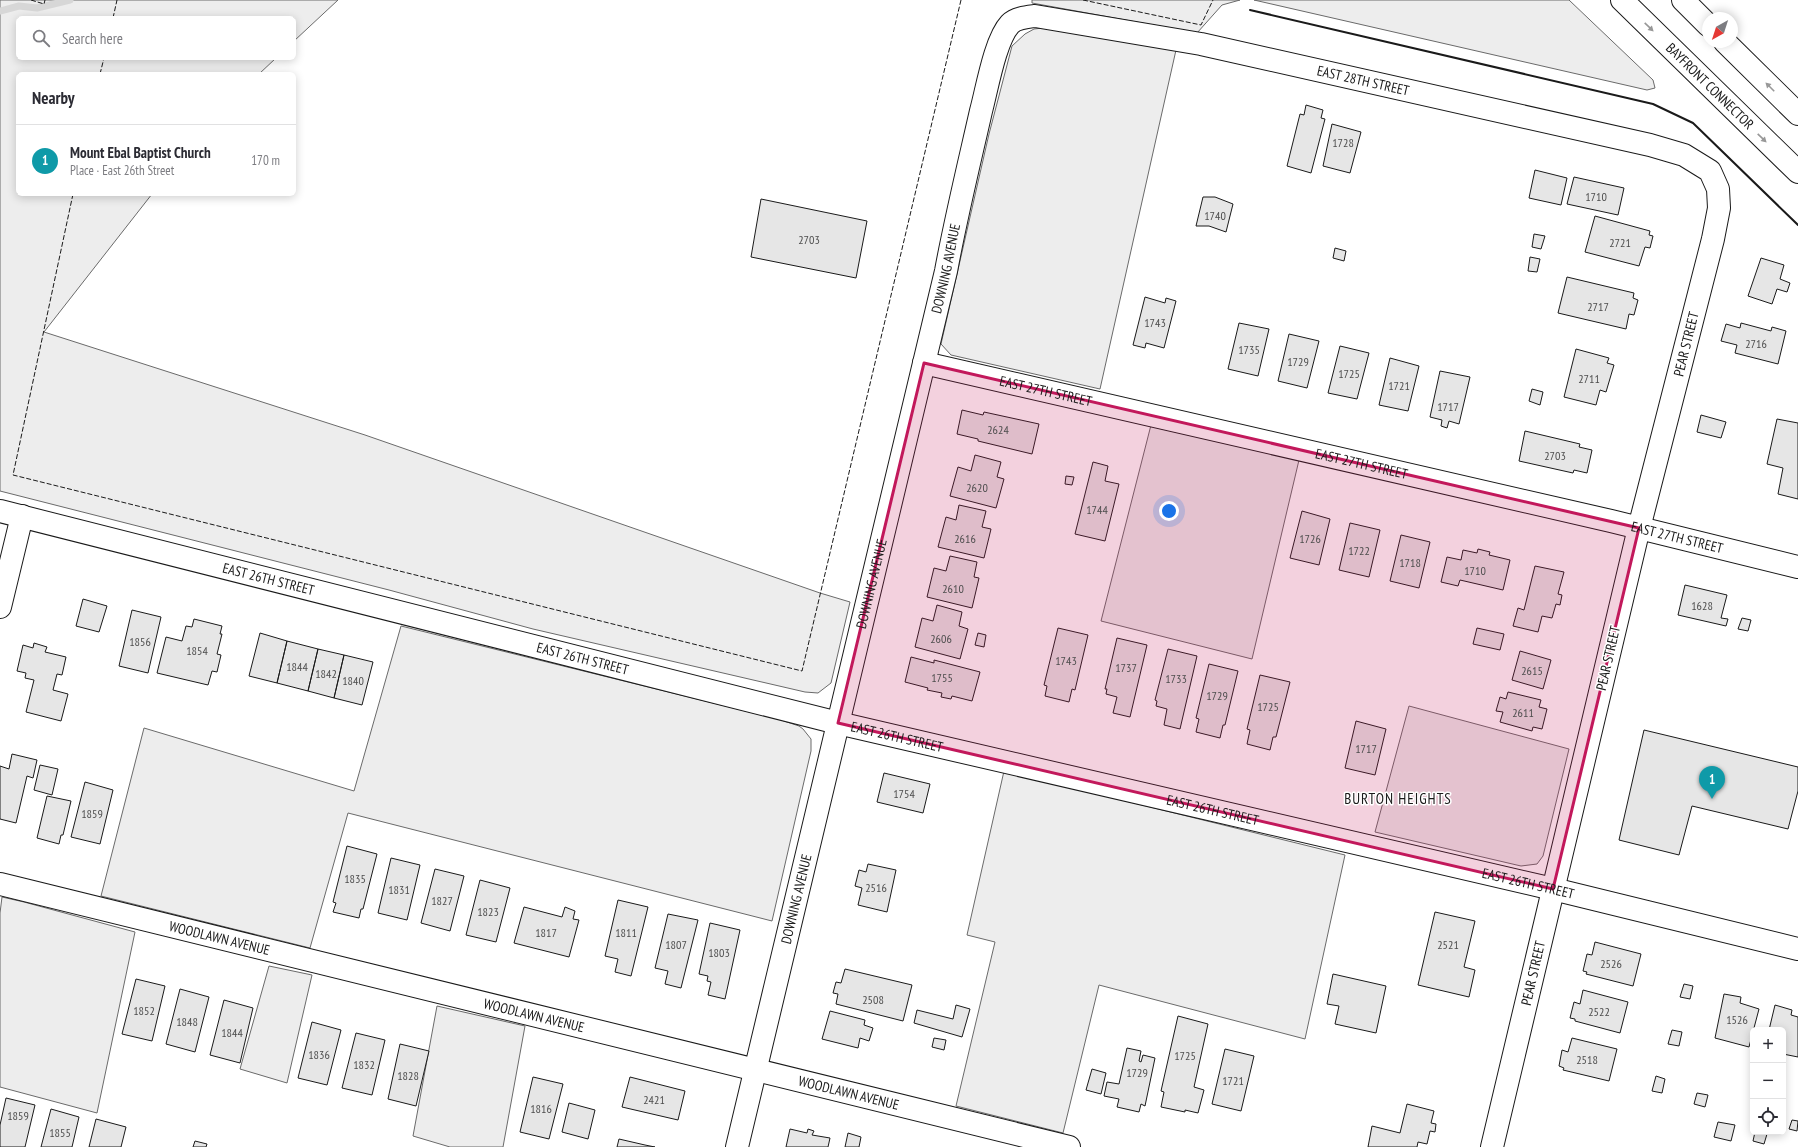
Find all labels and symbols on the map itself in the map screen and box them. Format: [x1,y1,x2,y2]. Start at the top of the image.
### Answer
north arrow [1702,12,1738,48]
one-way arrow [1644,22,1654,32]
street label: BAYFRONT CONNECTOR [1662,39,1758,133]
street label: EAST 28TH STREET [1315,61,1412,100]
one-way arrow [1765,82,1775,92]
one-way arrow [1757,133,1767,143]
house number: 1728 [1332,135,1354,150]
house number: 1710 [1585,189,1607,204]
house number: 1740 [1204,208,1226,223]
street label: DOWNING AVENUE [927,222,964,315]
house number: 2703 [798,232,820,247]
house number: 2721 [1609,235,1631,250]
house number: 2717 [1587,299,1609,314]
street label: PEAR STREET [1669,309,1703,378]
house number: 1743 [1144,315,1166,330]
house number: 2716 [1745,336,1767,351]
house number: 1735 [1238,342,1260,357]
house number: 1729 [1287,354,1309,369]
house number: 1725 [1338,366,1360,381]
house number: 2711 [1578,371,1600,386]
street label: EAST 27TH STREET [998,372,1094,410]
house number: 1721 [1388,378,1410,393]
house number: 1717 [1437,399,1459,414]
house number: 2624 [987,422,1009,437]
street label: EAST 27TH STREET [1314,444,1410,483]
house number: 2703 [1544,448,1566,463]
house number: 2620 [966,480,988,495]
your location [1159,501,1179,521]
house number: 1744 [1086,502,1108,517]
street label: EAST 27TH STREET [1629,517,1726,557]
house number: 2616 [954,531,976,546]
house number: 1726 [1299,531,1321,546]
street label: DOWNING AVENUE [852,537,891,630]
house number: 1722 [1348,543,1370,558]
house number: 1718 [1399,555,1421,570]
street label: EAST 26TH STREET [221,559,317,599]
house number: 1710 [1464,563,1486,578]
house number: 2610 [942,581,964,596]
house number: 1628 [1691,598,1713,613]
street label: PEAR STREET [1592,623,1624,692]
house number: 2606 [930,631,952,646]
house number: 1856 [129,634,151,649]
street label: EAST 26TH STREET [535,638,631,679]
house number: 1854 [186,643,208,658]
house number: 1743 [1055,653,1077,668]
house number: 1844 [286,659,308,674]
house number: 1737 [1115,660,1137,675]
house number: 2615 [1521,663,1543,678]
house number: 1842 [315,666,337,681]
house number: 1755 [931,670,953,685]
house number: 1733 [1165,671,1187,686]
house number: 1840 [342,673,364,688]
house number: 1729 [1206,688,1228,703]
house number: 1725 [1257,699,1279,714]
house number: 2611 [1512,705,1534,720]
street label: EAST 26TH STREET [849,717,946,756]
house number: 1717 [1355,741,1377,756]
pin: 1 [1699,766,1725,799]
house number: 1754 [893,786,915,801]
district label: BURTON HEIGHTS [1344,789,1452,808]
street label: EAST 26TH STREET [1165,791,1261,830]
house number: 1859 [81,806,103,821]
street label: DOWNING AVENUE [777,852,816,946]
street label: EAST 26TH STREET [1480,864,1577,903]
house number: 1835 [344,871,366,886]
house number: 2516 [865,880,887,895]
house number: 1831 [388,882,410,897]
house number: 1827 [431,893,453,908]
house number: 1823 [477,904,499,919]
street label: WOODLAWN AVENUE [167,917,272,959]
house number: 1817 [535,925,557,940]
house number: 1811 [615,925,637,940]
house number: 1807 [665,937,687,952]
house number: 2521 [1437,937,1459,952]
street label: PEAR STREET [1517,938,1549,1007]
house number: 1803 [708,945,730,960]
house number: 2526 [1600,956,1622,971]
house number: 2508 [862,992,884,1007]
street label: WOODLAWN AVENUE [482,994,586,1036]
house number: 1852 [133,1003,155,1018]
house number: 2522 [1588,1004,1610,1019]
house number: 1526 [1726,1012,1748,1027]
house number: 1848 [176,1014,198,1029]
house number: 1844 [221,1025,243,1040]
house number: 1836 [308,1047,330,1062]
house number: 1725 [1174,1048,1196,1063]
house number: 2518 [1576,1052,1598,1067]
house number: 1832 [353,1057,375,1072]
house number: 1729 [1126,1065,1148,1080]
house number: 1828 [397,1068,419,1083]
street label: WOODLAWN AVENUE [796,1072,901,1114]
house number: 1721 [1222,1073,1244,1088]
house number: 2421 [643,1092,665,1107]
house number: 1816 [530,1101,552,1116]
house number: 1859 [7,1108,29,1123]
house number: 1855 [49,1125,71,1140]

